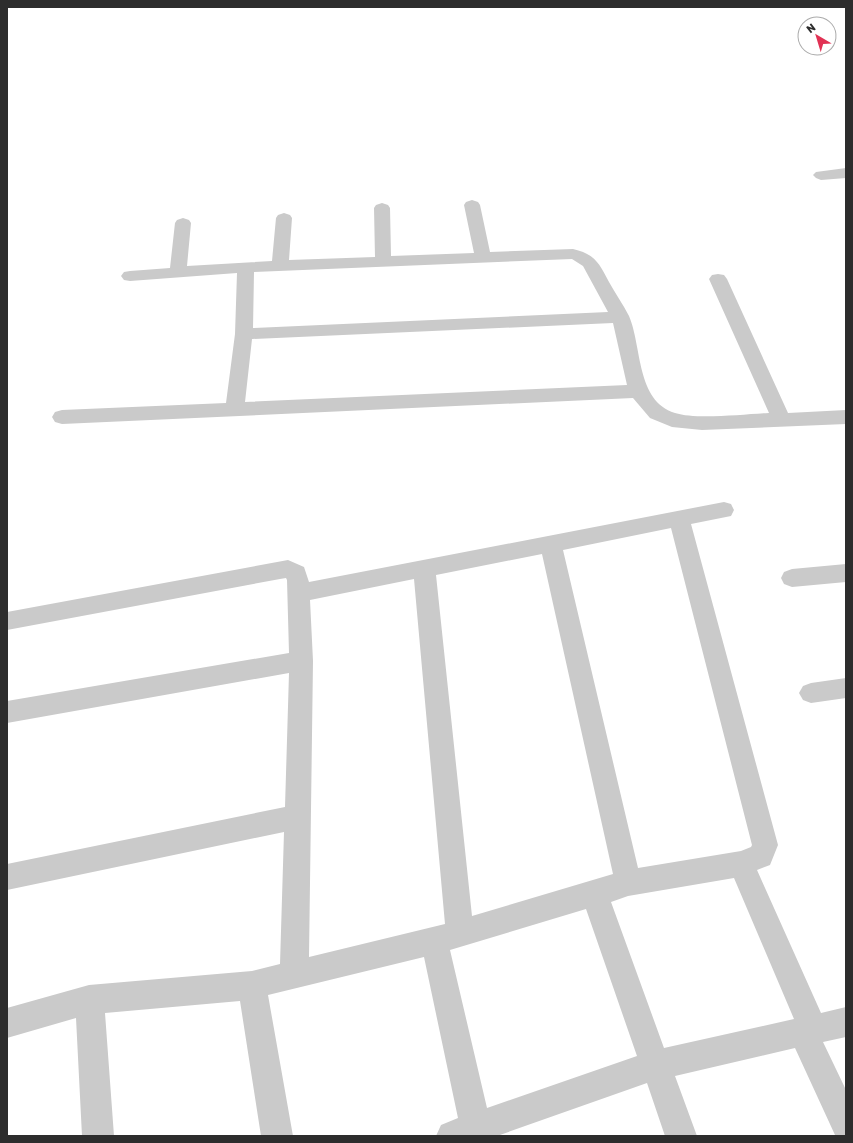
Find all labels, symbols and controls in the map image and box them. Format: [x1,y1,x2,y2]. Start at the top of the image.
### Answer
north arrow [797,16,837,56]
text: N [804,21,818,36]

